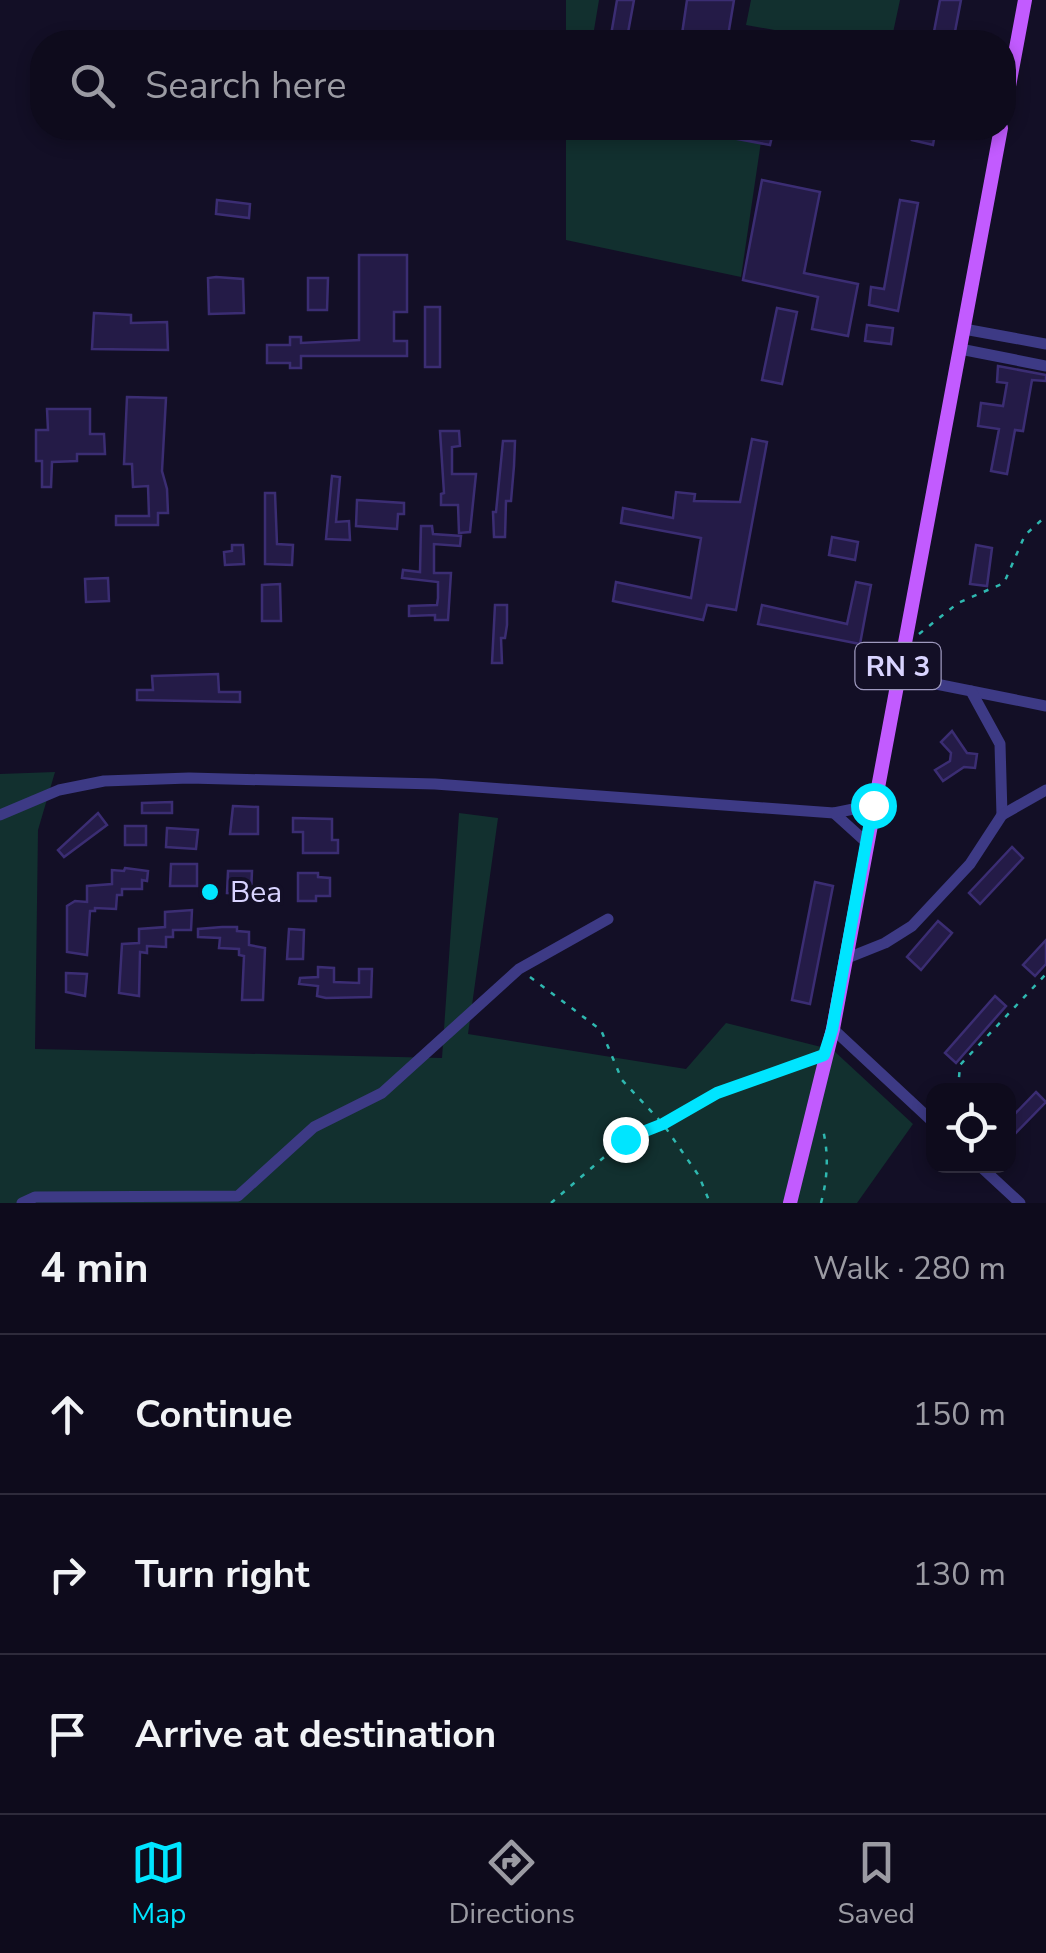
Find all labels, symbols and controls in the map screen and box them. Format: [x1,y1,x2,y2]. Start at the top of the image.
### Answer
search box [30,30,1016,140]
icon: search [65,58,120,113]
text: Search here [145,60,346,111]
road number: RN 3 [856,643,940,689]
route start [851,783,897,829]
place label: Bea [230,872,282,913]
marker: Bea [199,881,221,903]
map controls [926,1083,1016,1173]
button: locate [926,1083,1016,1173]
route end [603,1117,649,1163]
text: 4 min [40,1240,149,1297]
text: Walk · 280 m [813,1247,1006,1290]
icon: ahead [40,1387,95,1442]
text: Continue [135,1389,293,1440]
text: 150 m [913,1393,1006,1436]
icon: right [40,1547,95,1602]
text: Turn right [135,1549,310,1600]
text: 130 m [913,1553,1006,1596]
icon: arrive [40,1707,95,1762]
text: Arrive at destination [135,1709,496,1760]
tab: Map [131,1835,186,1933]
tab: Directions [449,1835,575,1933]
tab: Saved [837,1835,915,1933]

